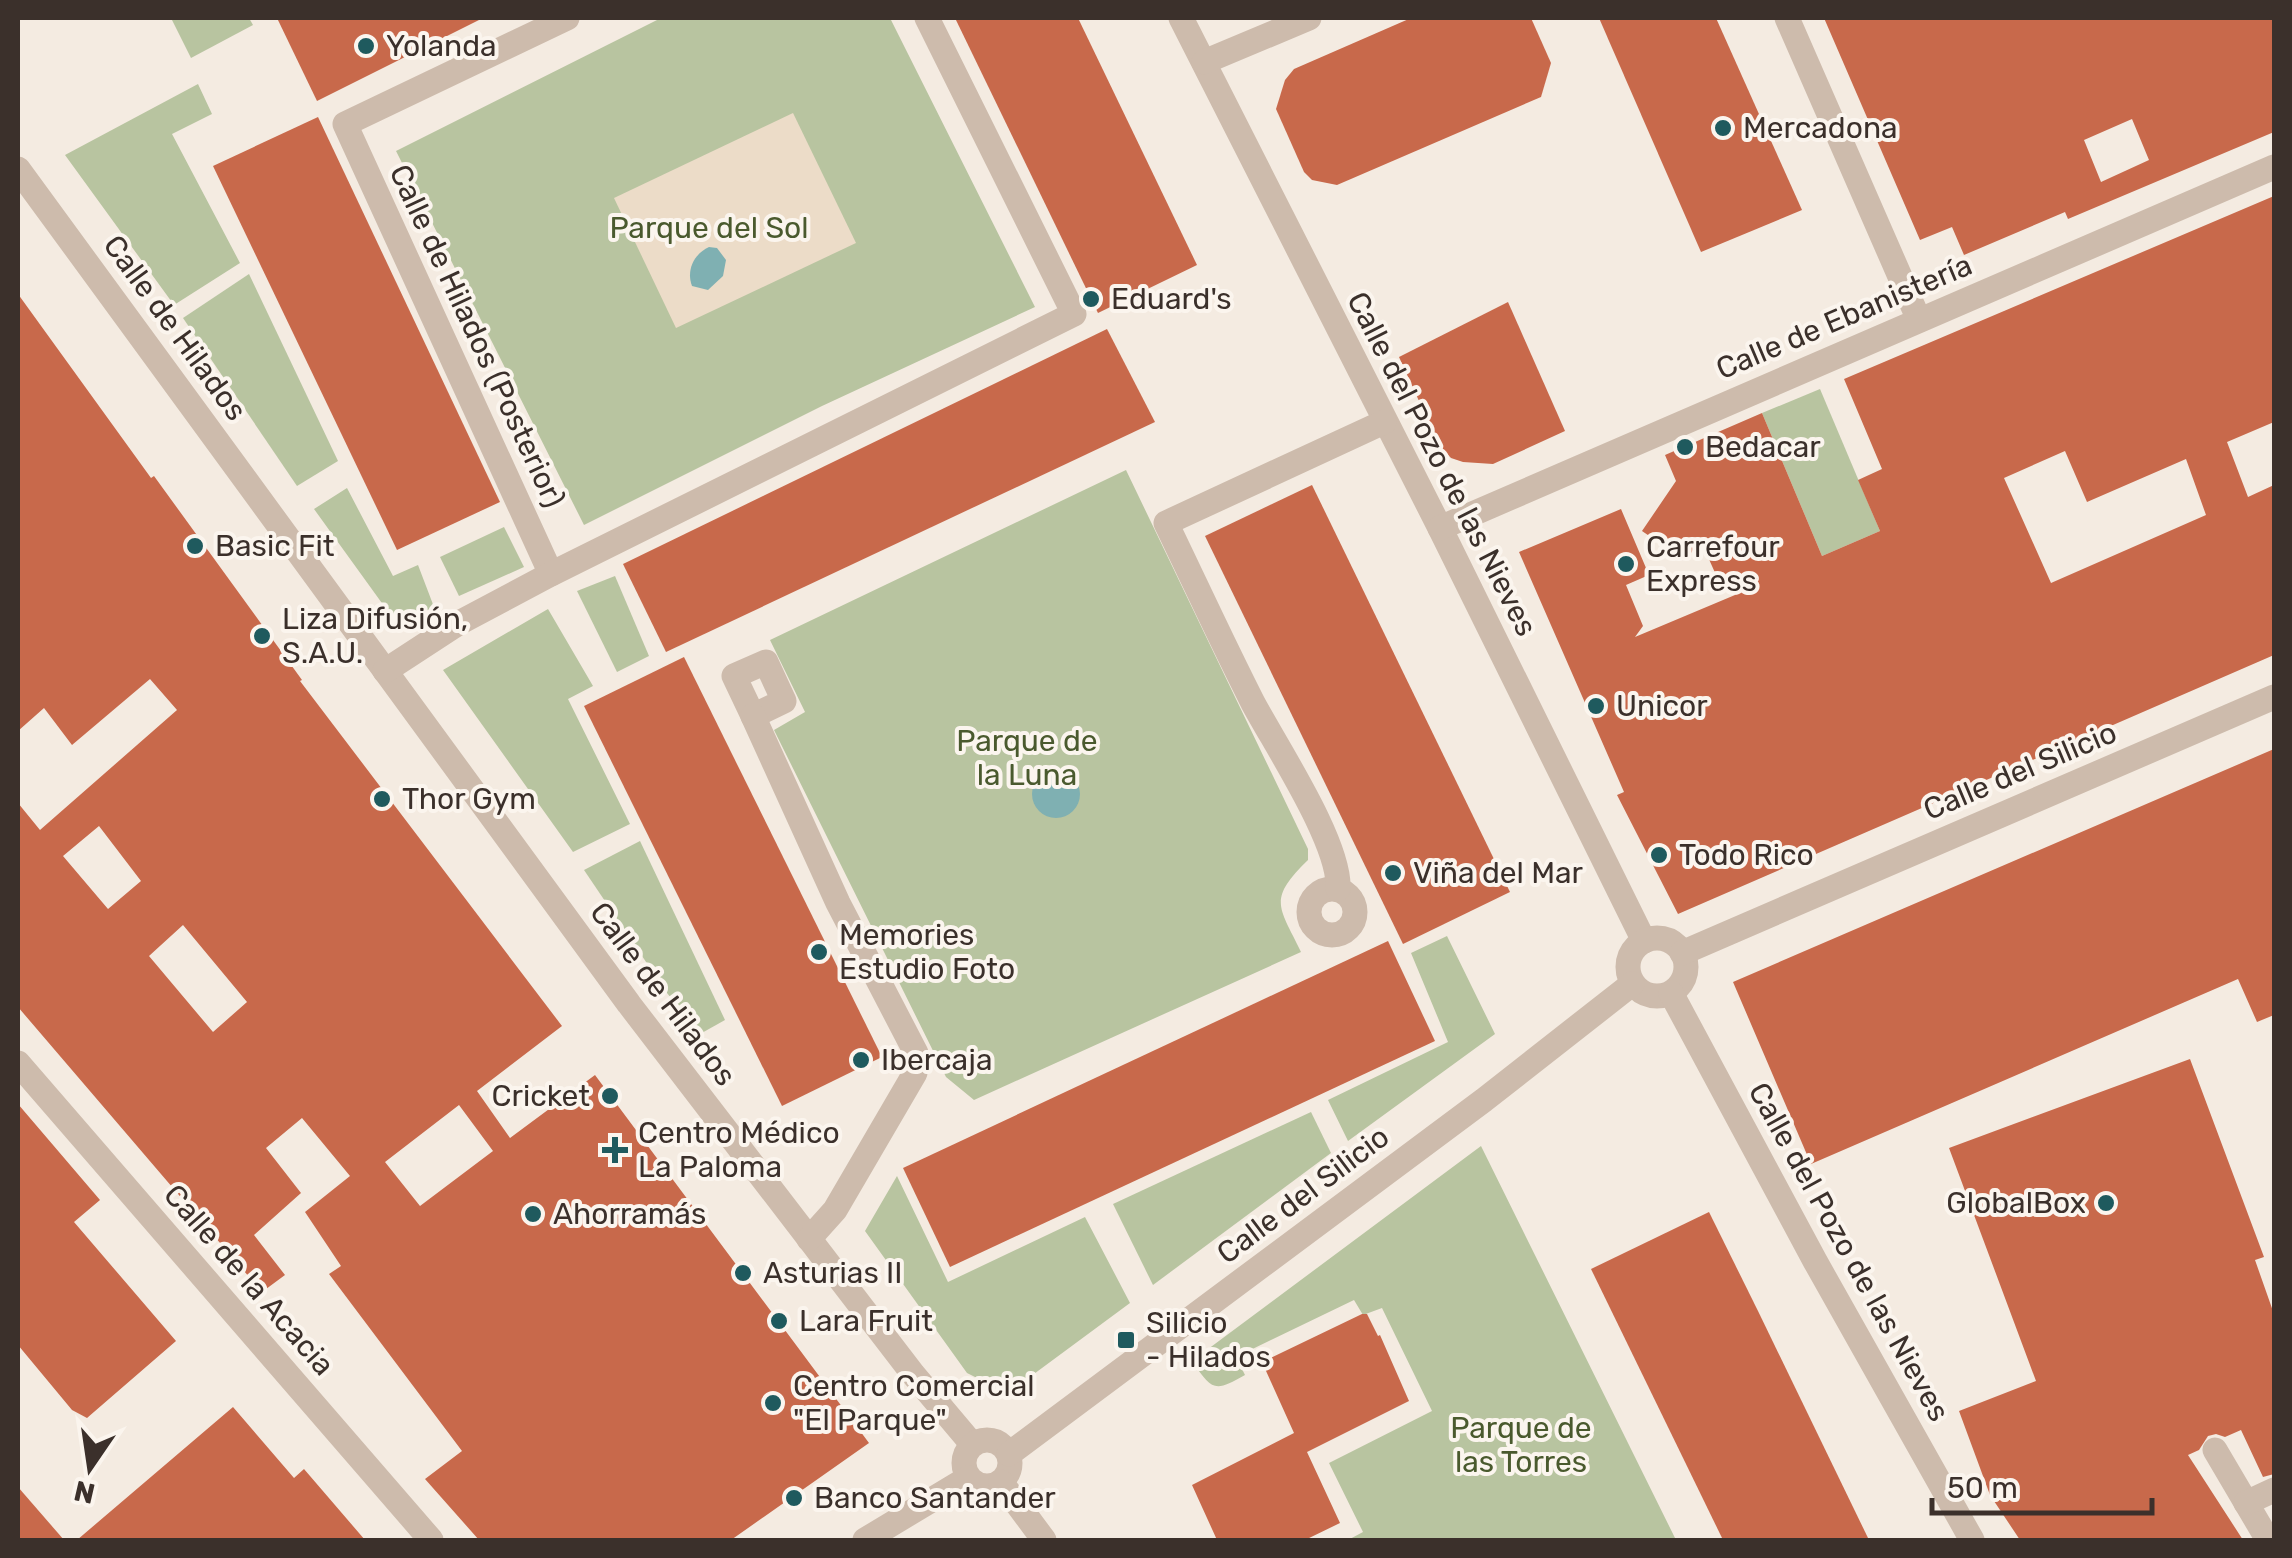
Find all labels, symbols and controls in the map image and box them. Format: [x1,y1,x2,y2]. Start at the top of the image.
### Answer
place label: Yolanda [386,28,497,64]
marker: Yolanda [355,35,377,57]
place label: Mercadona [1743,110,1898,146]
marker: Mercadona [1712,117,1734,139]
street label: Calle de Hilados (Posterior) [382,159,572,513]
park label: Parque del Sol [609,210,809,246]
street label: Calle de Hilados [96,228,254,428]
street label: Calle de Ebanistería [1711,247,1977,387]
place label: Eduard's [1111,281,1232,317]
street label: Calle del Pozo de las Nieves [1339,286,1545,642]
marker: Eduard's [1080,288,1102,310]
place label: Bedacar [1705,429,1821,465]
marker: Bedacar [1674,436,1696,458]
place label: Basic Fit [215,528,335,564]
place label: Carrefour Express [1646,529,1780,599]
marker: Basic Fit [184,535,206,557]
marker: Carrefour Express [1615,553,1637,575]
place label: Liza Difusión, S.A.U. [282,601,468,671]
marker: Liza Difusión, S.A.U. [251,625,273,647]
place label: Unicor [1616,688,1708,724]
marker: Unicor [1585,695,1607,717]
street label: Calle del Silicio [1918,714,2122,828]
park label: Parque de la Luna [956,723,1098,793]
place label: Thor Gym [402,781,536,817]
marker: Thor Gym [371,788,393,810]
place label: Todo Rico [1679,837,1814,873]
marker: Todo Rico [1648,844,1670,866]
place label: Viña del Mar [1413,855,1584,891]
marker: Viña del Mar [1382,862,1404,884]
street label: Calle de Hilados [582,895,744,1093]
place label: Memories Estudio Foto [839,917,1015,987]
marker: Memories Estudio Foto [808,941,830,963]
place label: Ibercaja [881,1042,993,1078]
marker: Ibercaja [850,1049,872,1071]
street label: Calle del Pozo de las Nieves [1741,1077,1957,1427]
place label: Cricket [492,1078,590,1114]
marker: Cricket [599,1085,621,1107]
place label: Centro Médico La Paloma [638,1115,840,1185]
street label: Calle del Silicio [1210,1119,1396,1271]
marker: Centro Médico La Paloma [602,1137,628,1163]
street label: Calle de la Acacia [156,1177,342,1383]
place label: GlobalBox [1946,1185,2086,1221]
marker: GlobalBox [2095,1192,2117,1214]
place label: Ahorramás [553,1196,706,1232]
marker: Ahorramás [522,1203,544,1225]
place label: Asturias II [763,1255,902,1291]
marker: Asturias II [732,1262,754,1284]
place label: Lara Fruit [799,1303,933,1339]
place label: Silicio - Hilados [1146,1305,1271,1375]
marker: Lara Fruit [768,1310,790,1332]
marker: Silicio - Hilados [1115,1329,1137,1351]
place label: Centro Comercial "El Parque" [793,1368,1035,1438]
marker: Centro Comercial "El Parque" [762,1392,784,1414]
park label: Parque de las Torres [1450,1410,1592,1480]
north arrow [40,1418,140,1518]
scale bar [1932,1453,2152,1515]
text: 50 m [1947,1470,2018,1506]
text: N [71,1474,98,1510]
place label: Banco Santander [814,1480,1056,1516]
marker: Banco Santander [783,1487,805,1509]

